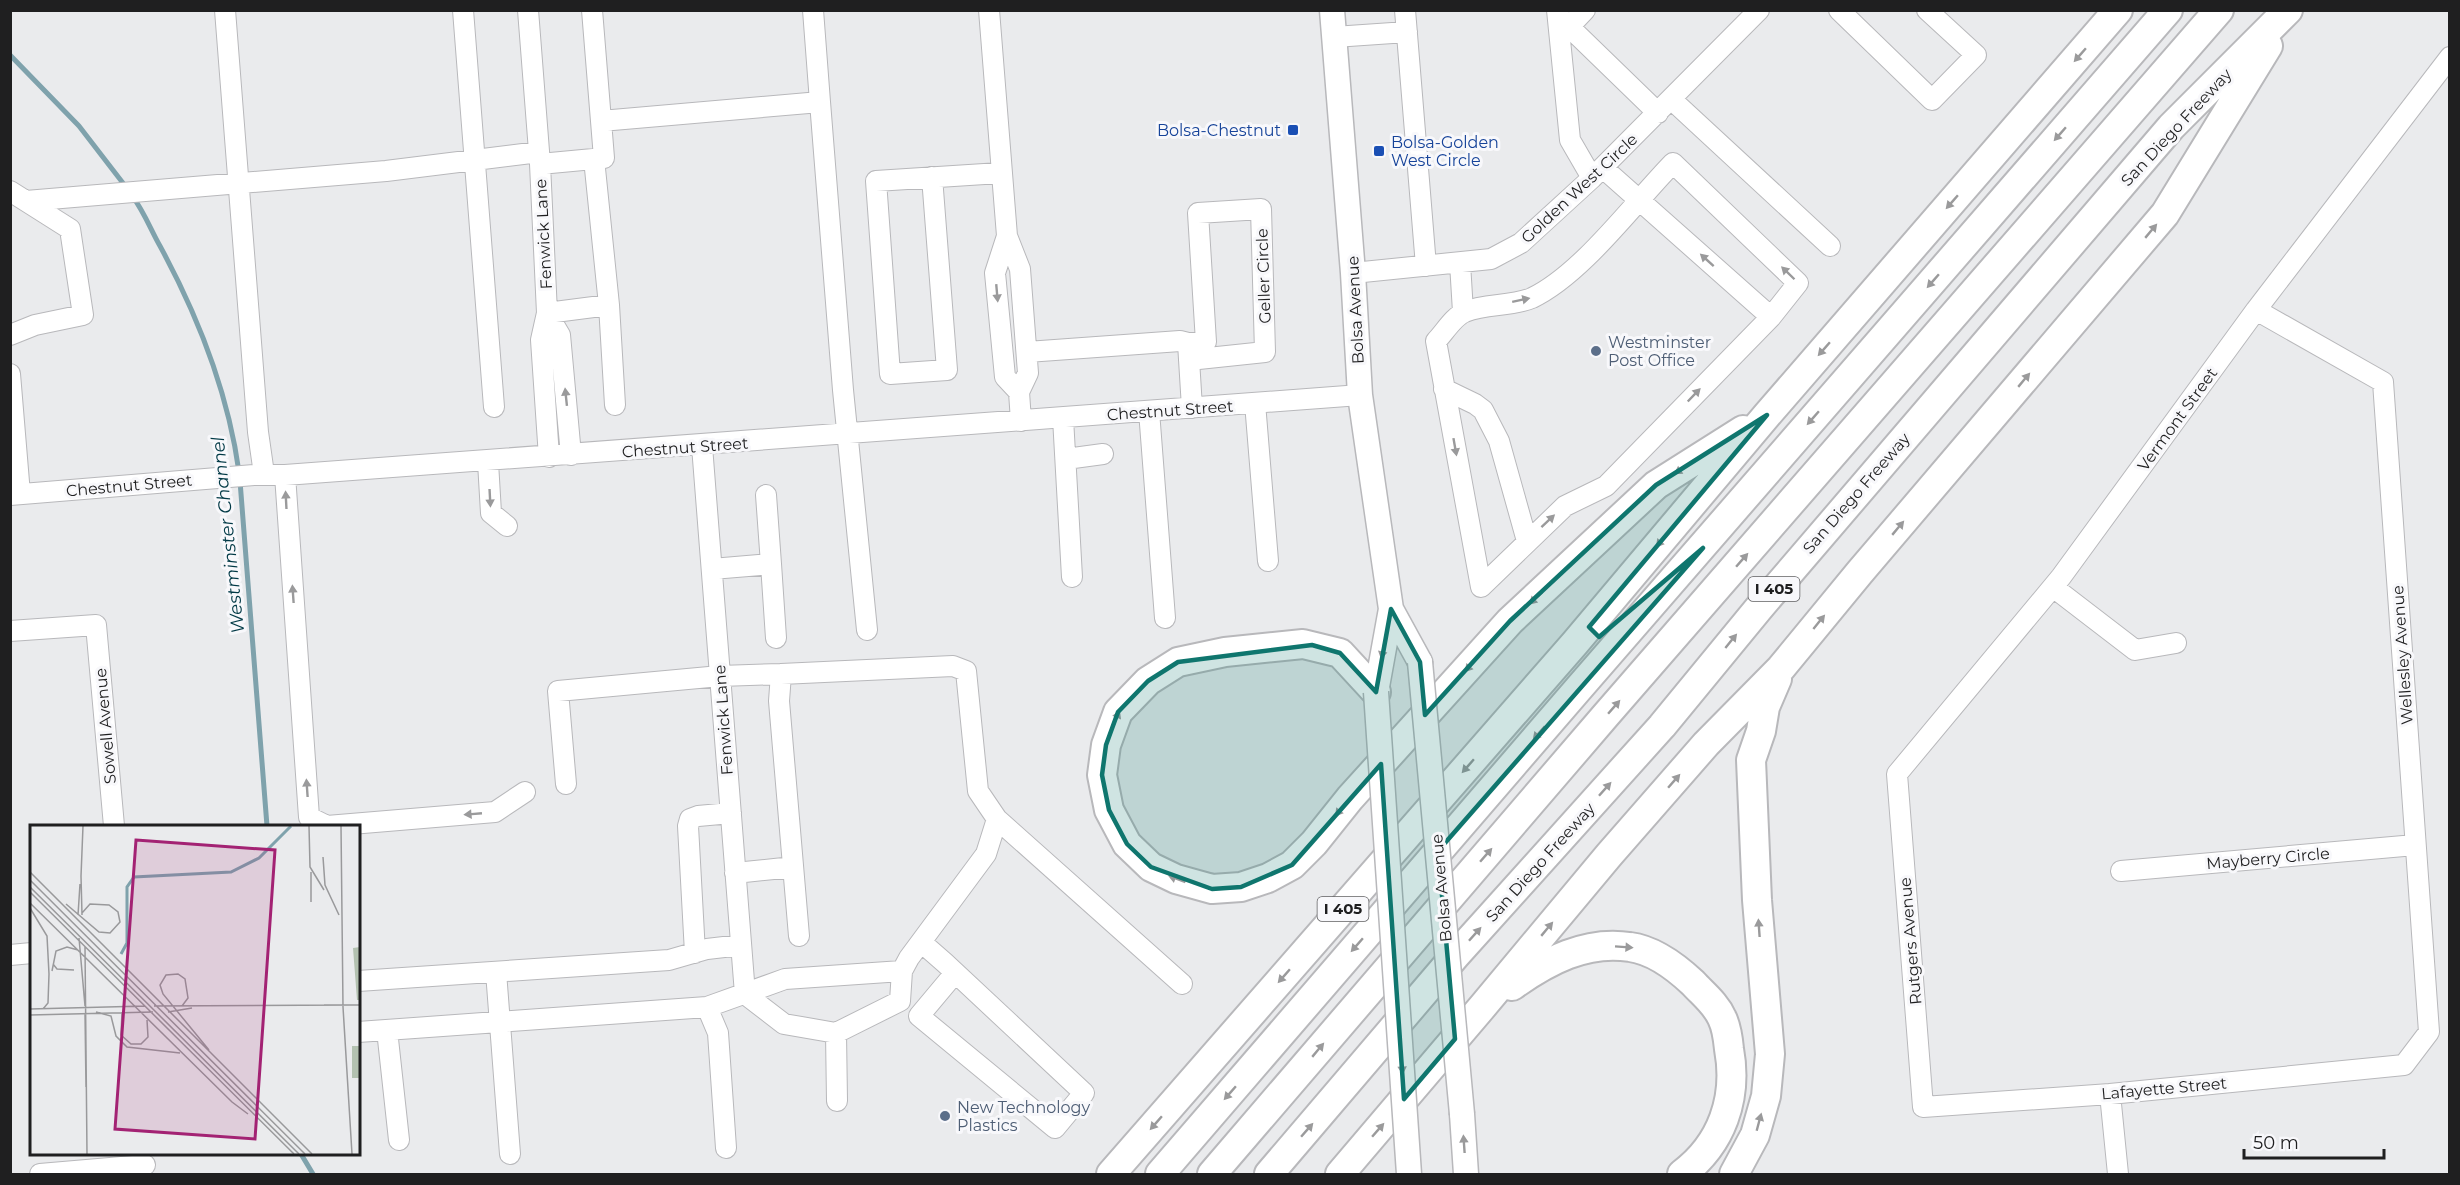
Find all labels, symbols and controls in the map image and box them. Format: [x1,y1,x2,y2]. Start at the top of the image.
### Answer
one-way arrow [2074,47,2087,62]
street label: San Diego Freeway [2117,64,2236,190]
place label: Bolsa-Chestnut [1157,121,1282,140]
marker: Bolsa-Chestnut [1286,123,1300,137]
one-way arrow [2053,126,2067,141]
street label: Golden West Circle [1517,130,1641,247]
place label: Bolsa-Golden West Circle [1391,133,1499,170]
marker: Bolsa-Golden West Circle [1372,144,1386,158]
street label: Fenwick Lane [531,178,556,290]
one-way arrow [1946,194,1959,209]
one-way arrow [2144,224,2157,239]
street label: Geller Circle [1252,228,1275,324]
one-way arrow [1699,253,1714,267]
street label: Bolsa Avenue [1343,255,1368,365]
one-way arrow [1781,267,1795,281]
one-way arrow [1927,273,1940,288]
one-way arrow [992,284,1002,303]
one-way arrow [1511,295,1530,305]
place label: Westminster Post Office [1608,333,1711,370]
one-way arrow [1818,341,1831,356]
marker: Westminster Post Office [1589,344,1603,358]
street label: Vermont Street [2134,364,2222,475]
one-way arrow [2017,372,2031,387]
one-way arrow [561,387,571,406]
one-way arrow [1687,389,1701,403]
street label: Chestnut Street [1106,397,1234,424]
one-way arrow [1807,410,1820,425]
street label: San Diego Freeway [1799,429,1914,558]
street label: Chestnut Street [621,434,749,461]
water label: Westminster Channel [207,435,249,634]
one-way arrow [1451,438,1460,457]
one-way arrow [1674,463,1690,474]
street label: Chestnut Street [65,470,194,500]
one-way arrow [486,488,495,507]
one-way arrow [281,491,291,510]
one-way arrow [1541,515,1555,529]
one-way arrow [1891,521,1904,536]
one-way arrow [1655,532,1668,548]
one-way arrow [1735,553,1748,568]
road number: I 405 [1748,577,1800,601]
one-way arrow [288,584,297,603]
street label: Wellesley Avenue [2388,585,2417,725]
one-way arrow [1529,590,1543,604]
one-way arrow [1812,614,1825,630]
one-way arrow [1725,633,1738,649]
one-way arrow [1379,641,1388,660]
one-way arrow [1464,657,1478,672]
street label: Fenwick Lane [710,664,737,776]
street label: Sowell Avenue [91,667,120,785]
one-way arrow [1607,700,1620,715]
one-way arrow [1112,710,1121,727]
one-way arrow [1533,725,1546,740]
one-way arrow [1462,758,1475,773]
one-way arrow [1667,773,1681,788]
one-way arrow [302,779,312,798]
one-way arrow [1598,782,1611,797]
street label: San Diego Freeway [1482,799,1599,926]
one-way arrow [1335,802,1347,817]
one-way arrow [463,809,482,819]
inset map [30,825,360,1155]
street label: Bolsa Avenue [1427,833,1456,943]
street label: Mayberry Circle [2206,844,2331,873]
one-way arrow [1480,847,1493,863]
one-way arrow [1168,874,1186,883]
street label: Rutgers Avenue [1895,876,1926,1005]
road number: I 405 [1318,897,1368,921]
one-way arrow [1754,919,1764,938]
one-way arrow [1541,921,1554,937]
one-way arrow [1468,927,1482,942]
one-way arrow [1351,937,1364,952]
one-way arrow [1614,942,1633,951]
one-way arrow [1278,968,1291,983]
one-way arrow [1311,1043,1324,1058]
one-way arrow [1397,1055,1406,1074]
street label: Lafayette Street [2100,1073,2228,1103]
one-way arrow [1224,1085,1237,1100]
place label: New Technology Plastics [957,1098,1091,1135]
marker: New Technology Plastics [938,1109,952,1123]
one-way arrow [1754,1113,1764,1131]
one-way arrow [1150,1115,1163,1130]
one-way arrow [1371,1122,1384,1138]
scale bar [2244,1122,2384,1160]
one-way arrow [1300,1123,1313,1138]
text: 50 m [2253,1132,2299,1154]
one-way arrow [1459,1135,1469,1154]

